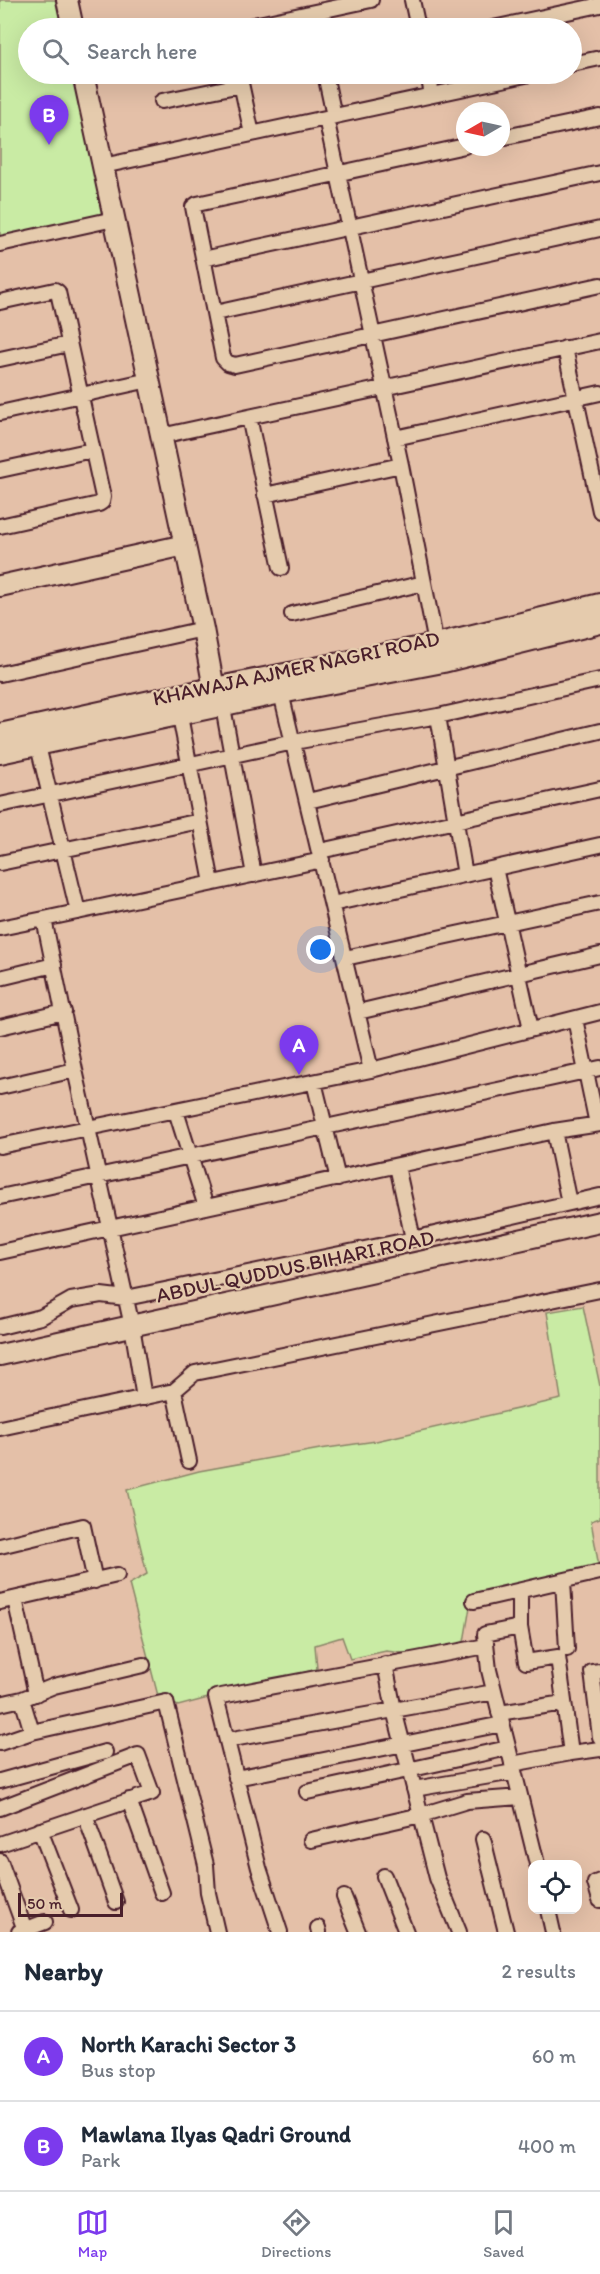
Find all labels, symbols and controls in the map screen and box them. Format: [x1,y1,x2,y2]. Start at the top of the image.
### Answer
search box [18,18,582,84]
icon: search [39,35,72,68]
text: Search here [87,38,197,65]
pin: B [29,96,68,145]
north arrow [456,102,510,156]
street label: KHAWAJA AJMER NAGRI ROAD [150,625,442,711]
your location [306,935,335,964]
pin: A [280,1026,318,1075]
street label: ABDUL QUDDUS BIHARI ROAD [154,1224,436,1308]
map controls [528,1860,582,1914]
button: locate [528,1860,582,1914]
scale bar [18,1890,123,1918]
text: 50 m [27,1894,62,1913]
text: Nearby [24,1955,103,1987]
text: 2 results [502,1959,576,1983]
text: North Karachi Sector 3 [81,2031,296,2058]
text: A [37,2044,50,2068]
text: 60 m [532,2044,576,2068]
text: Bus stop [81,2058,156,2082]
text: Mawlana Ilyas Qadri Ground [81,2121,351,2148]
text: B [37,2134,50,2158]
text: 400 m [518,2134,576,2158]
text: Park [81,2148,120,2172]
tab: Map [76,2206,109,2261]
tab: Directions [261,2206,331,2261]
tab: Saved [483,2206,524,2261]

